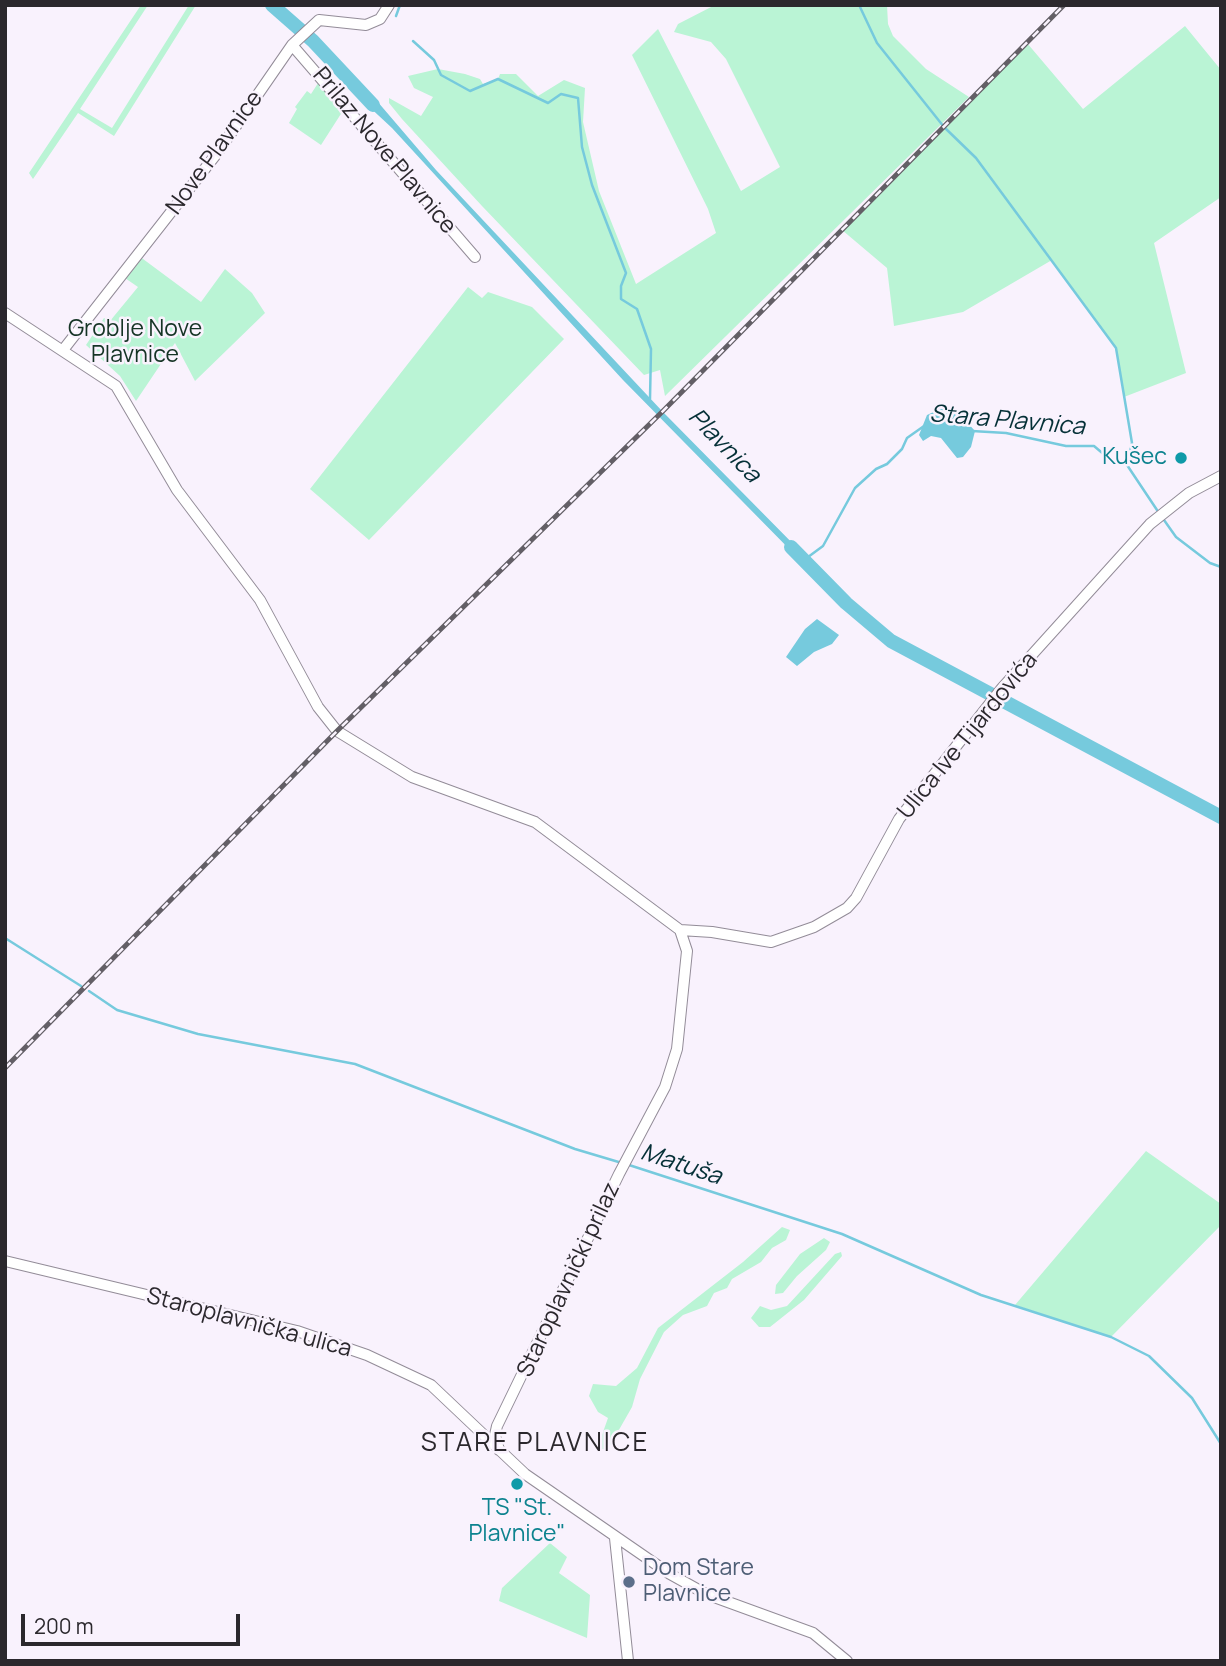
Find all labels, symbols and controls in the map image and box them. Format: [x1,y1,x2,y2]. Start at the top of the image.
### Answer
street label: Prilaz Nove Plavnice [306,62,462,240]
street label: Nove Plavnice [161,86,269,220]
park label: Groblje Nove Plavnice [68,316,202,370]
water label: Stara Plavnica [928,400,1086,442]
water label: Plavnica [682,403,766,489]
place label: Kušec [1102,444,1167,472]
marker: Kušec [1173,450,1189,466]
street label: Ulica Ive Tijardovića [892,647,1044,825]
water label: Matuša [637,1138,725,1192]
street label: Staroplavnički prilaz [512,1178,626,1382]
street label: Staroplavnička ulica [143,1282,355,1364]
district label: STARE PLAVNICE [422,1428,648,1460]
marker: TS "St. Plavnice" [509,1476,525,1492]
place label: TS "St. Plavnice" [468,1495,566,1549]
place label: Dom Stare Plavnice [643,1555,754,1609]
marker: Dom Stare Plavnice [621,1574,637,1590]
scale bar [24,1600,243,1644]
text: 200 m [34,1612,94,1640]

